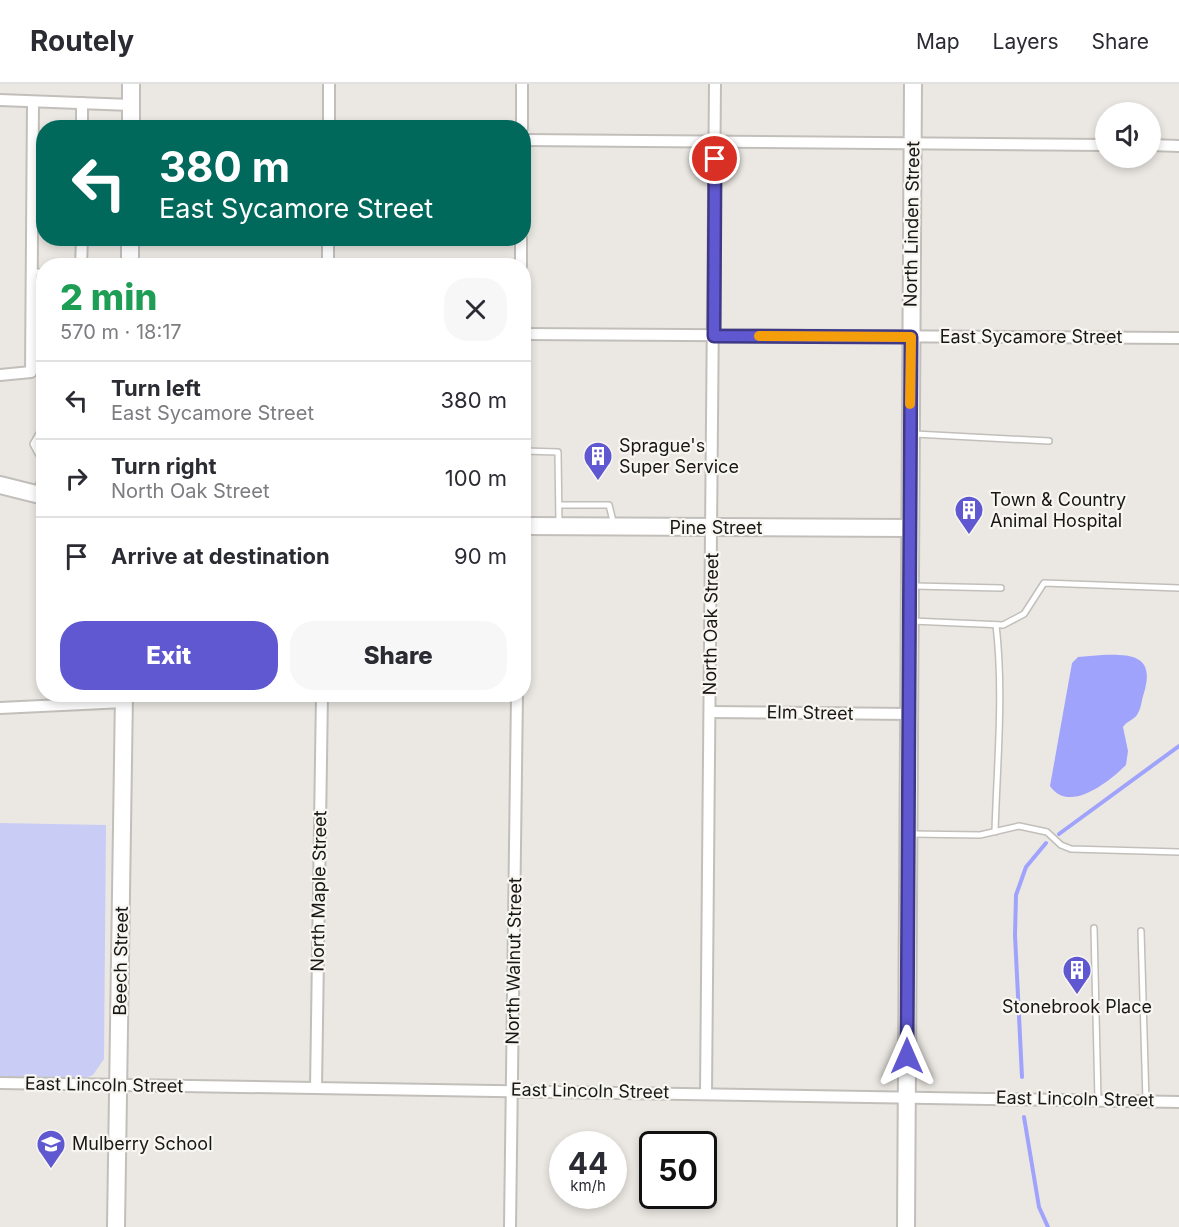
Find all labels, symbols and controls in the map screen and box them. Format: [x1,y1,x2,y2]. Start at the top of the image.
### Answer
text: Routely [30,24,134,58]
text: Map [916,29,960,54]
text: Layers [993,29,1059,54]
text: Share [1092,29,1149,54]
map controls [1095,102,1161,168]
button: sound [1095,102,1161,168]
pin [689,133,740,184]
text: 380 m [159,141,290,192]
street label: North Linden Street [900,141,923,307]
icon: arrive [698,142,731,175]
icon: left [60,144,138,222]
text: East Sycamore Street [159,192,433,225]
text: 2 min [60,275,157,319]
button: close [444,278,507,341]
text: 570 m · 18:17 [60,320,182,344]
street label: East Sycamore Street [940,326,1122,347]
text: Turn left [111,375,201,401]
icon: left [60,384,93,417]
text: 380 m [440,387,507,413]
text: East Sycamore Street [111,401,314,425]
place label: Sprague's Super Service [619,435,739,477]
building icon: Sprague's Super Service [582,440,614,482]
text: Turn right [111,453,217,479]
icon: right [60,462,93,495]
text: 100 m [445,465,507,491]
text: North Oak Street [111,479,269,503]
place label: Town & Country Animal Hospital [990,489,1126,531]
building icon: Town & Country Animal Hospital [953,494,985,536]
street label: Pine Street [670,517,763,538]
icon: arrive [60,540,93,573]
text: Arrive at destination [111,543,330,569]
text: 90 m [454,543,507,569]
street label: North Oak Street [699,552,722,695]
button: Exit [60,621,278,690]
button: Share [290,621,507,690]
street label: Elm Street [766,701,854,724]
street label: North Maple Street [307,810,330,972]
street label: North Walnut Street [502,877,525,1045]
street label: Beech Street [109,906,132,1016]
building icon: Stonebrook Place [1061,954,1093,996]
place label: Stonebrook Place [1002,996,1152,1017]
position arrow [875,1024,939,1088]
street label: East Lincoln Street [25,1073,184,1096]
street label: East Lincoln Street [511,1079,670,1102]
street label: East Lincoln Street [996,1087,1155,1110]
school or university icon: Mulberry School [35,1128,67,1170]
speed limit sign: 50 [639,1131,717,1209]
place label: Mulberry School [72,1133,213,1154]
text: 44 [568,1145,608,1181]
text: km/h [570,1176,606,1195]

